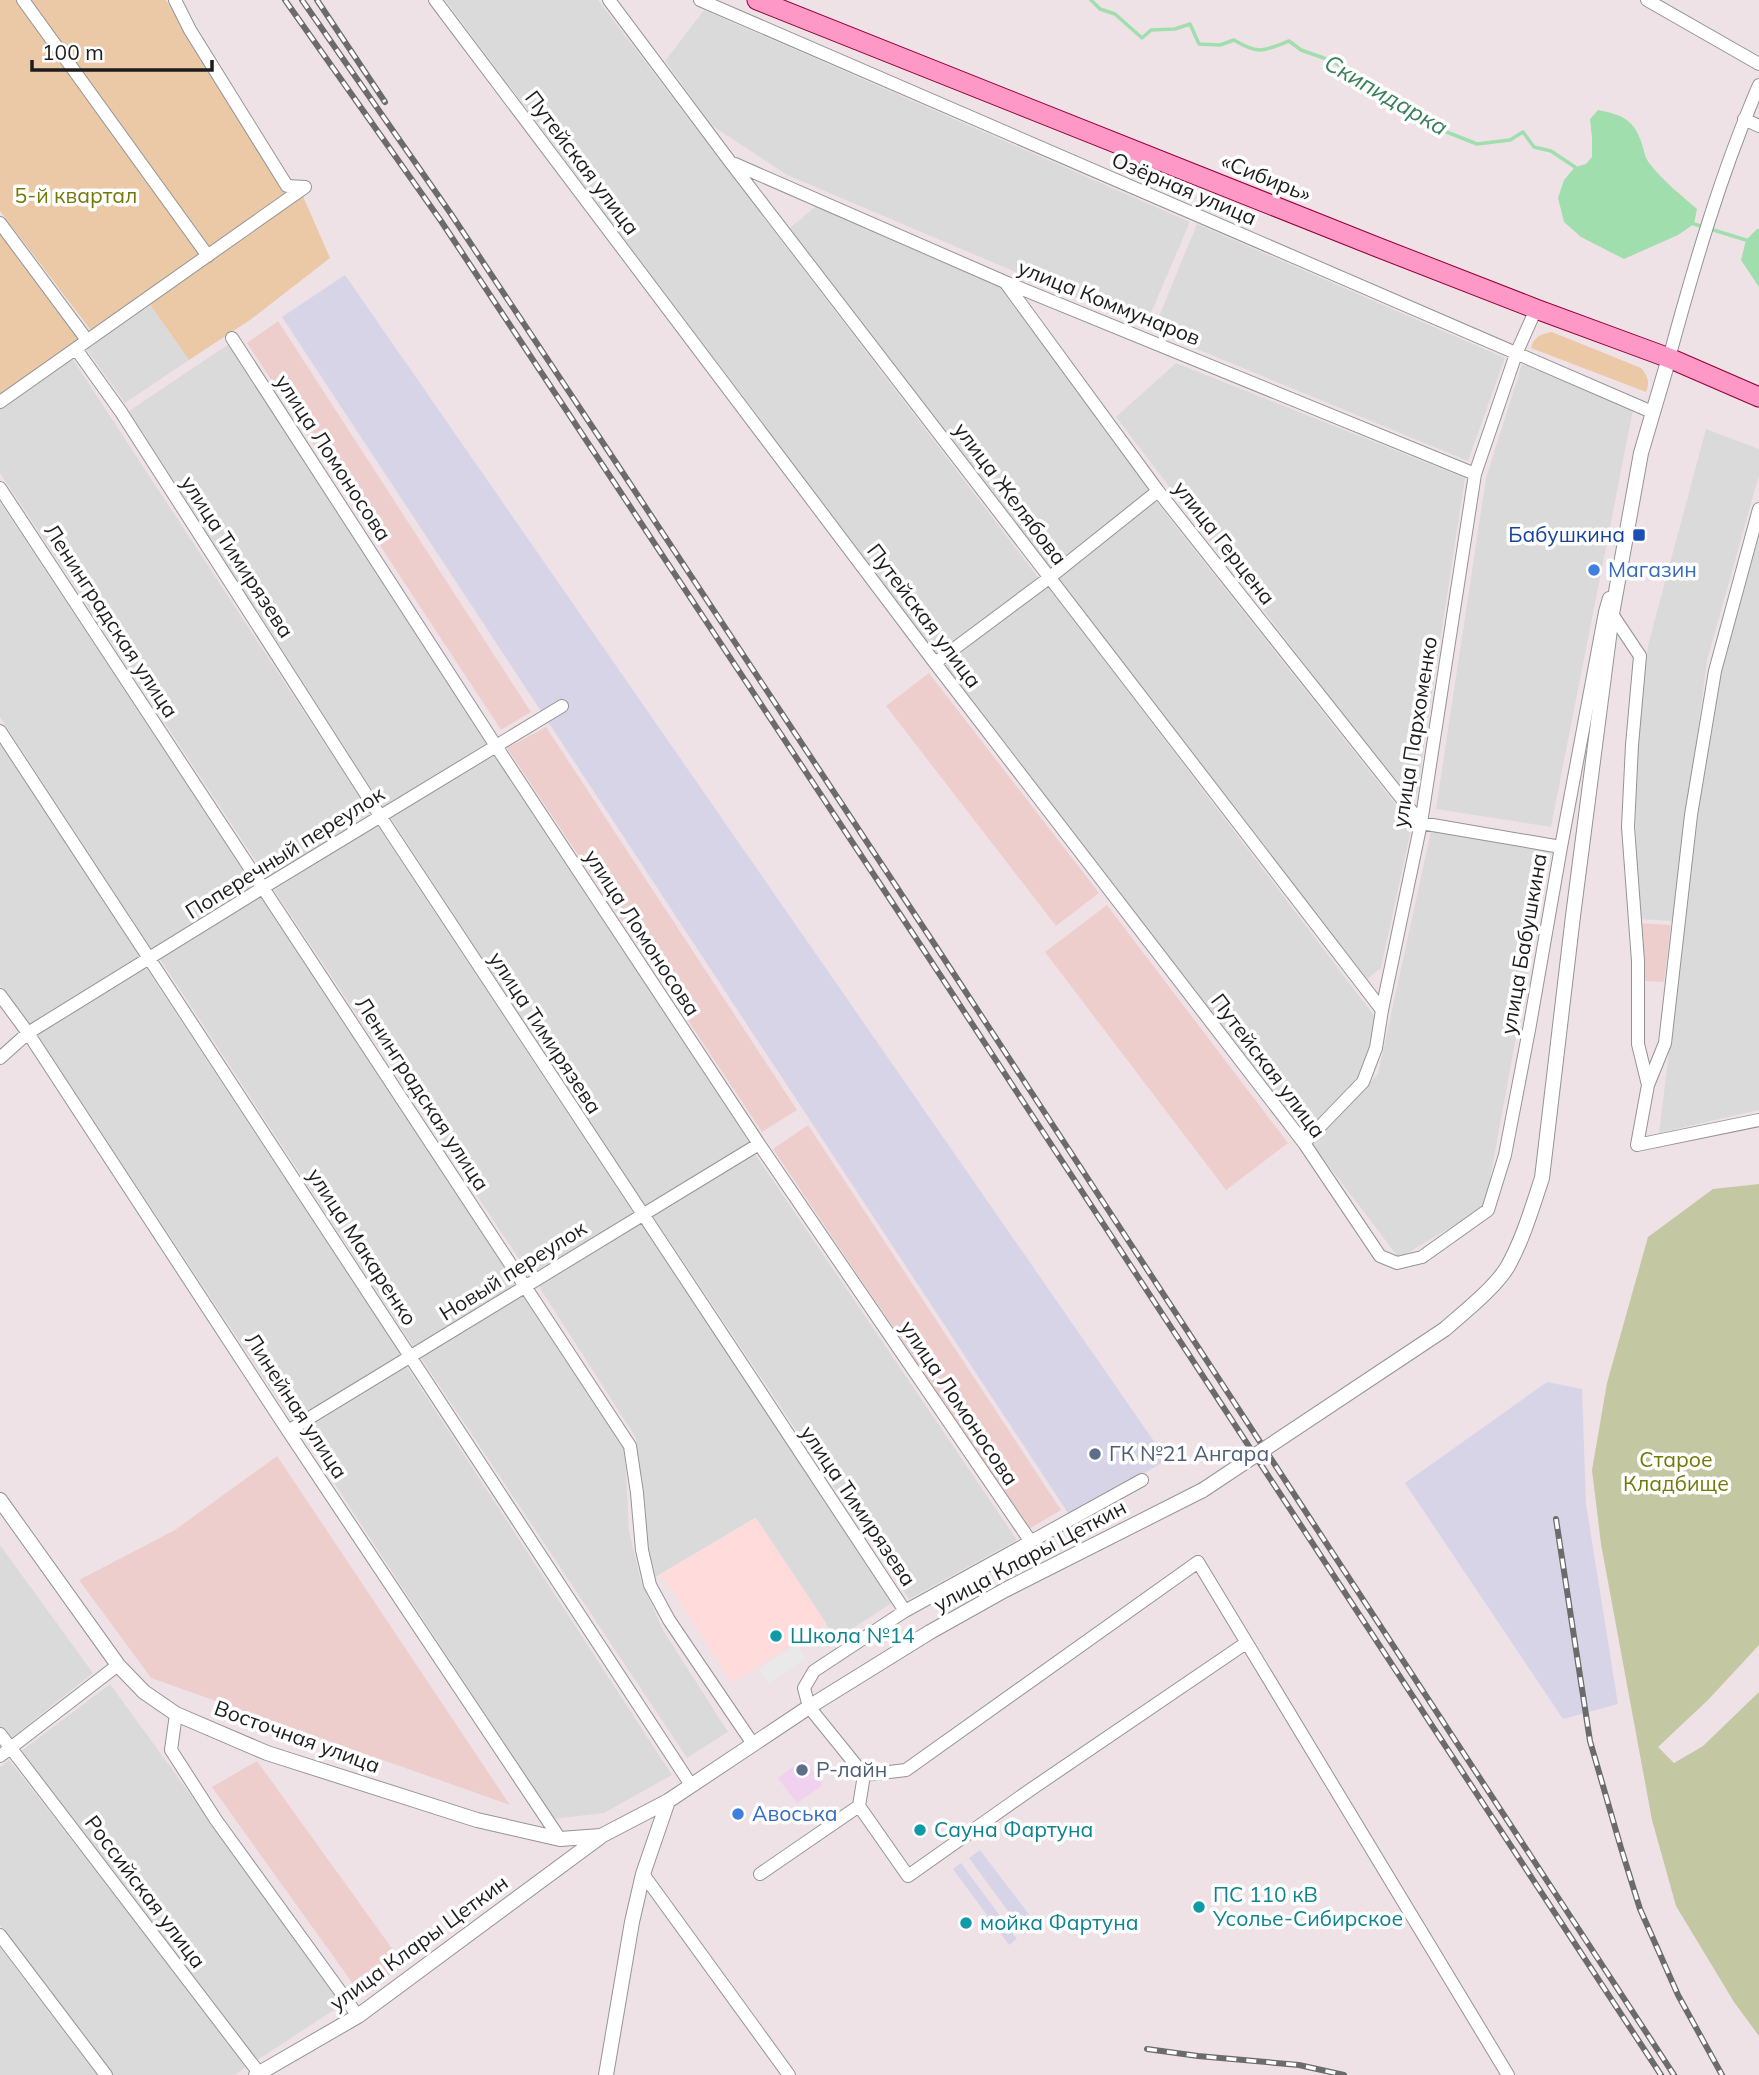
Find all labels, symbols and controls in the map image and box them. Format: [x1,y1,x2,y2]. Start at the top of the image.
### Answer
scale bar [32,28,212,72]
text: 100 m [42,39,104,65]
water label: Скипидарка [1319,48,1453,142]
street label: Путейская улица [520,85,646,240]
street label: Озёрная улица [1108,146,1261,230]
street label: «Сибирь» [1218,147,1315,207]
park label: 5-й квартал [15,182,137,208]
street label: улица Коммунаров [1014,254,1204,351]
street label: улица Ломоносова [270,369,397,546]
street label: улица Желябова [949,417,1073,570]
street label: улица Тимирязева [176,471,300,642]
street label: улица Герцена [1168,475,1281,610]
street label: Ленинградская улица [39,519,184,722]
place label: Бабушкина [1508,521,1625,547]
marker: Бабушкина [1631,527,1647,543]
street label: Путейская улица [862,538,988,693]
place label: Магазин [1608,556,1697,582]
marker: Магазин [1586,562,1602,578]
street label: улица Пархоменко [1386,634,1442,829]
street label: Поперечный переулок [180,780,389,924]
street label: улица Ломоносова [579,844,706,1021]
street label: улица Бабушкина [1494,851,1552,1036]
street label: улица Тимирязева [484,947,608,1118]
street label: Путейская улица [1206,988,1332,1143]
street label: Ленинградская улица [350,992,495,1195]
street label: улица Макаренко [302,1163,423,1330]
street label: Новый переулок [434,1214,591,1326]
street label: улица Ломоносова [895,1315,1025,1490]
street label: Линейная улица [240,1328,354,1483]
street label: улица Тимирязева [795,1420,922,1591]
place label: ГК №21 Ангара [1109,1440,1269,1466]
marker: ГК №21 Ангара [1087,1446,1103,1462]
park label: Старое Кладбище [1623,1446,1729,1496]
street label: улица Клары Цеткин [929,1493,1130,1617]
place label: Школа №14 [790,1622,915,1648]
marker: Школа №14 [768,1628,784,1644]
street label: Восточная улица [211,1694,384,1778]
place label: Р-лайн [816,1756,887,1782]
marker: Р-лайн [794,1762,810,1778]
place label: Авоська [752,1800,838,1826]
marker: Авоська [730,1806,746,1822]
street label: Российская улица [80,1810,212,1973]
place label: Сауна Фартуна [934,1816,1093,1842]
marker: Сауна Фартуна [912,1822,928,1838]
street label: улица Клары Цеткин [324,1869,513,2016]
place label: ПС 110 кВ Усолье-Сибирское [1212,1881,1403,1931]
marker: ПС 110 кВ Усолье-Сибирское [1191,1899,1207,1915]
place label: мойка Фартуна [980,1909,1139,1935]
marker: мойка Фартуна [958,1915,974,1931]

